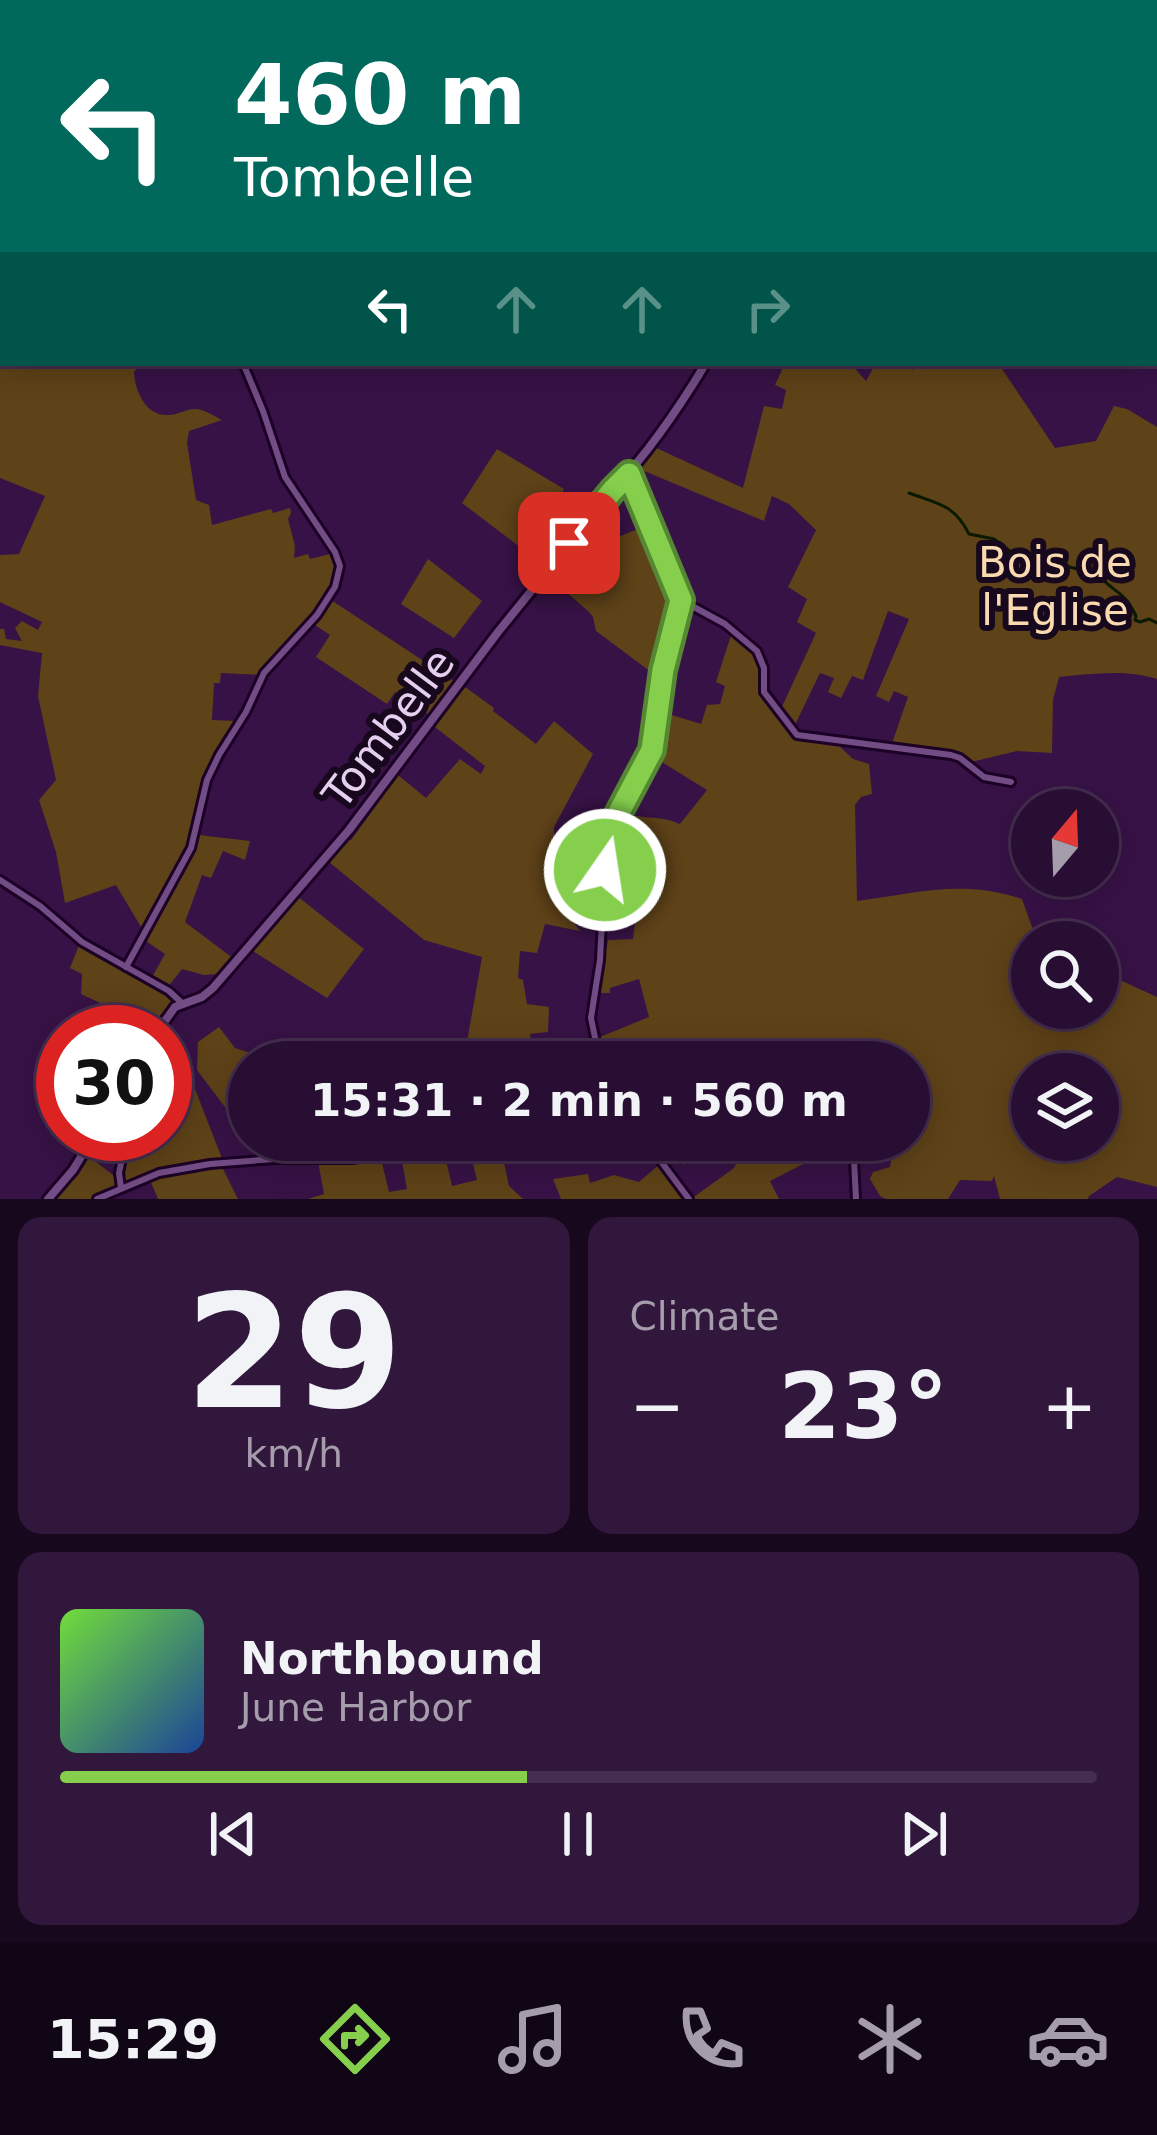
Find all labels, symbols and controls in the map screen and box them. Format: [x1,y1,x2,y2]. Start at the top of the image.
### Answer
text: 460 m [234,46,526,144]
icon: left [36,48,192,204]
text: Tombelle [234,146,474,209]
icon: left [357,276,423,342]
icon: ahead [483,276,549,342]
icon: ahead [609,276,675,342]
icon: right [735,276,801,342]
pin [518,492,620,594]
icon: arrive [536,510,602,576]
park label: Bois de l'Eglise [978,538,1132,635]
street label: Tombelle [312,639,464,818]
north arrow [1011,789,1119,897]
map controls [1011,789,1119,1161]
position arrow [542,807,668,933]
button: search [1011,921,1119,1029]
speed limit sign: 30 [36,1005,192,1161]
button: layers [1011,1053,1119,1161]
text: 15:31 · 2 min · 560 m [310,1074,848,1127]
text: 29 [185,1262,402,1444]
text: Climate [630,1294,780,1339]
text: 23° [778,1354,948,1459]
text: − [630,1368,685,1445]
text: + [1042,1368,1097,1445]
text: km/h [245,1431,343,1476]
text: Northbound [240,1632,544,1685]
text: June Harbor [240,1685,471,1730]
icon: previous [200,1801,266,1867]
icon: pause [545,1801,611,1867]
icon: next [891,1801,957,1867]
icon: directions [313,1997,397,2081]
icon: music [491,1997,575,2081]
icon: phone [669,1997,753,2081]
icon: climate [848,1997,932,2081]
icon: car [1026,1997,1110,2081]
text: 15:29 [47,2008,219,2071]

